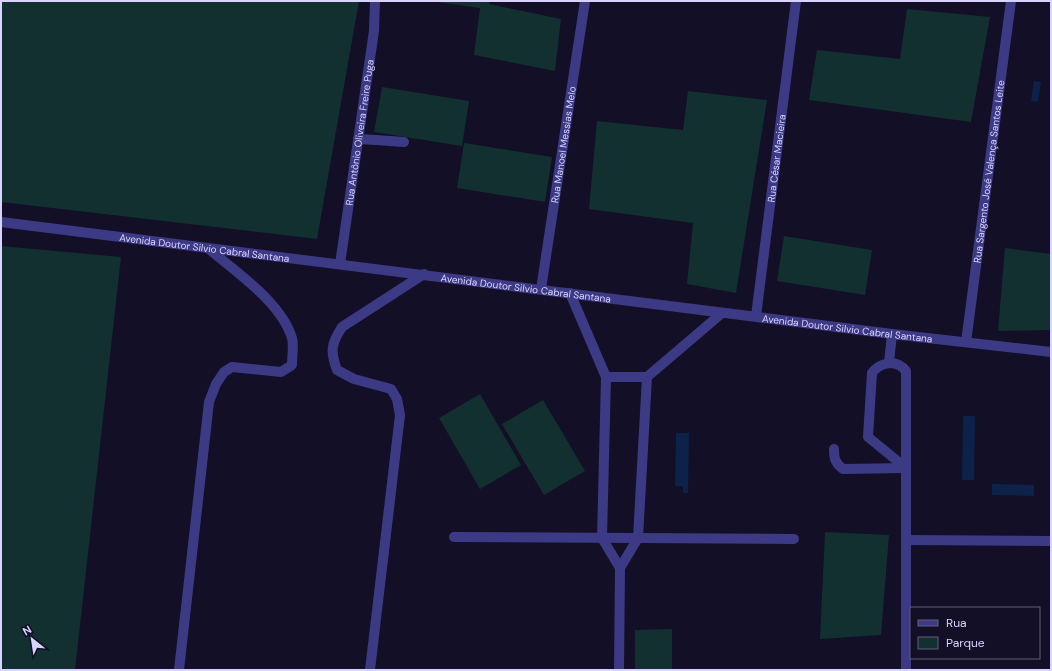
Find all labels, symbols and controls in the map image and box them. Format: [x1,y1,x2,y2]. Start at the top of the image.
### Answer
street label: Rua Antônio Oliveira Freire Puga [342,58,376,206]
street label: Rua Sargento José Valença Santos Leite [970,79,1007,264]
street label: Rua Manoel Messias Melo [548,85,578,204]
street label: Rua César Macieira [764,113,788,203]
street label: Avenida Doutor Silvio Cabral Santana [119,230,290,265]
street label: Avenida Doutor Silvio Cabral Santana [440,271,612,305]
street label: Avenida Doutor Silvio Cabral Santana [762,311,933,345]
legend [910,607,1040,659]
text: Rua [946,615,967,631]
north arrow [12,619,52,659]
text: N [20,622,34,638]
text: Parque [946,635,985,651]

